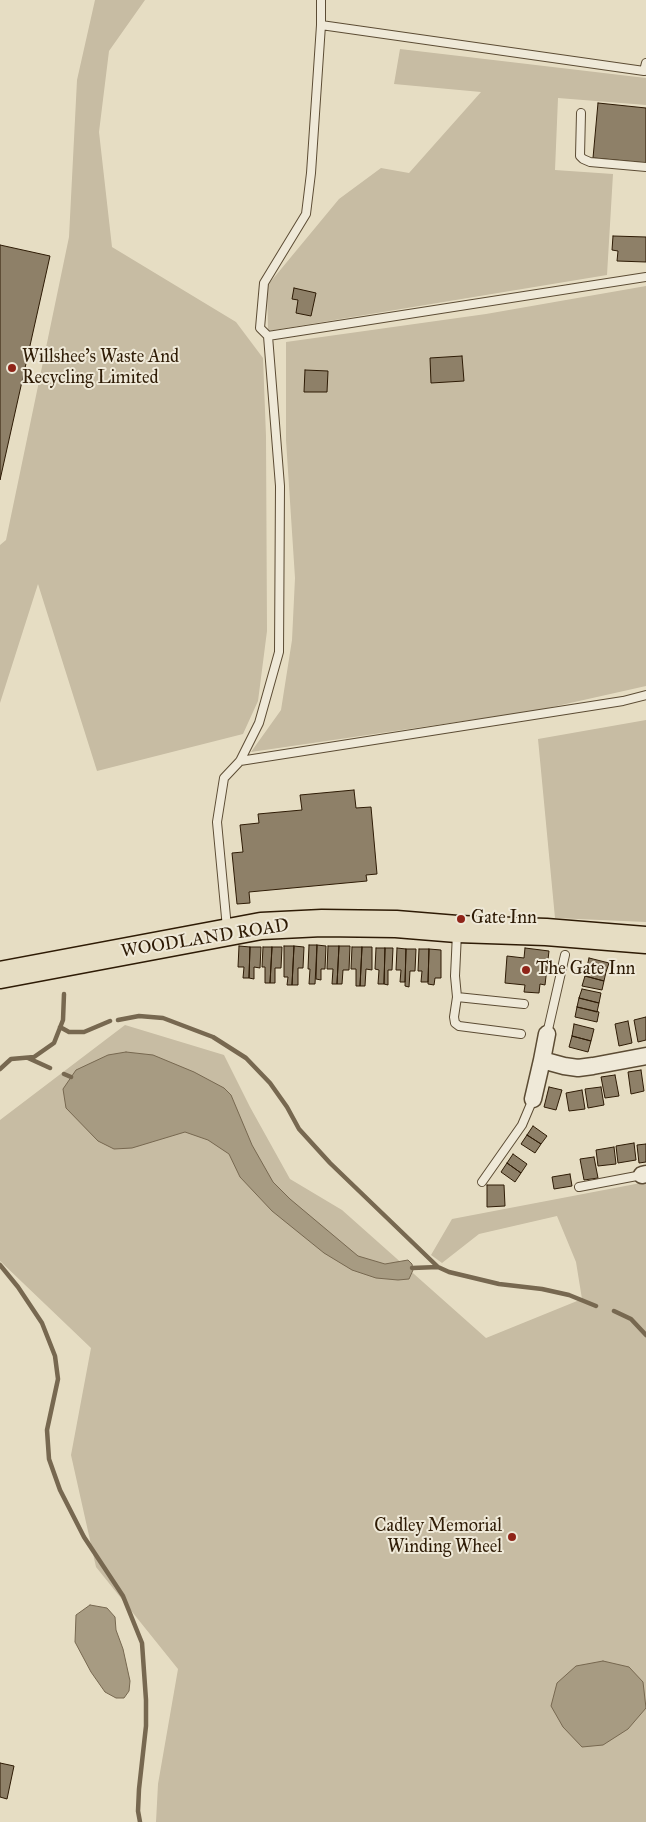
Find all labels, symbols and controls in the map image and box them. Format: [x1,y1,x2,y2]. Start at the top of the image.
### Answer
place label: Willshee's Waste And Recycling Limited [22,347,179,389]
marker: Willshee's Waste And Recycling Limited [6,362,18,374]
place label: Gate Inn [471,908,537,930]
marker: Gate Inn [455,913,467,925]
street label: WOODLAND ROAD [120,915,290,963]
place label: The Gate Inn [536,959,635,981]
marker: The Gate Inn [520,964,532,976]
place label: Cadley Memorial Winding Wheel [374,1516,502,1558]
marker: Cadley Memorial Winding Wheel [506,1531,518,1543]

